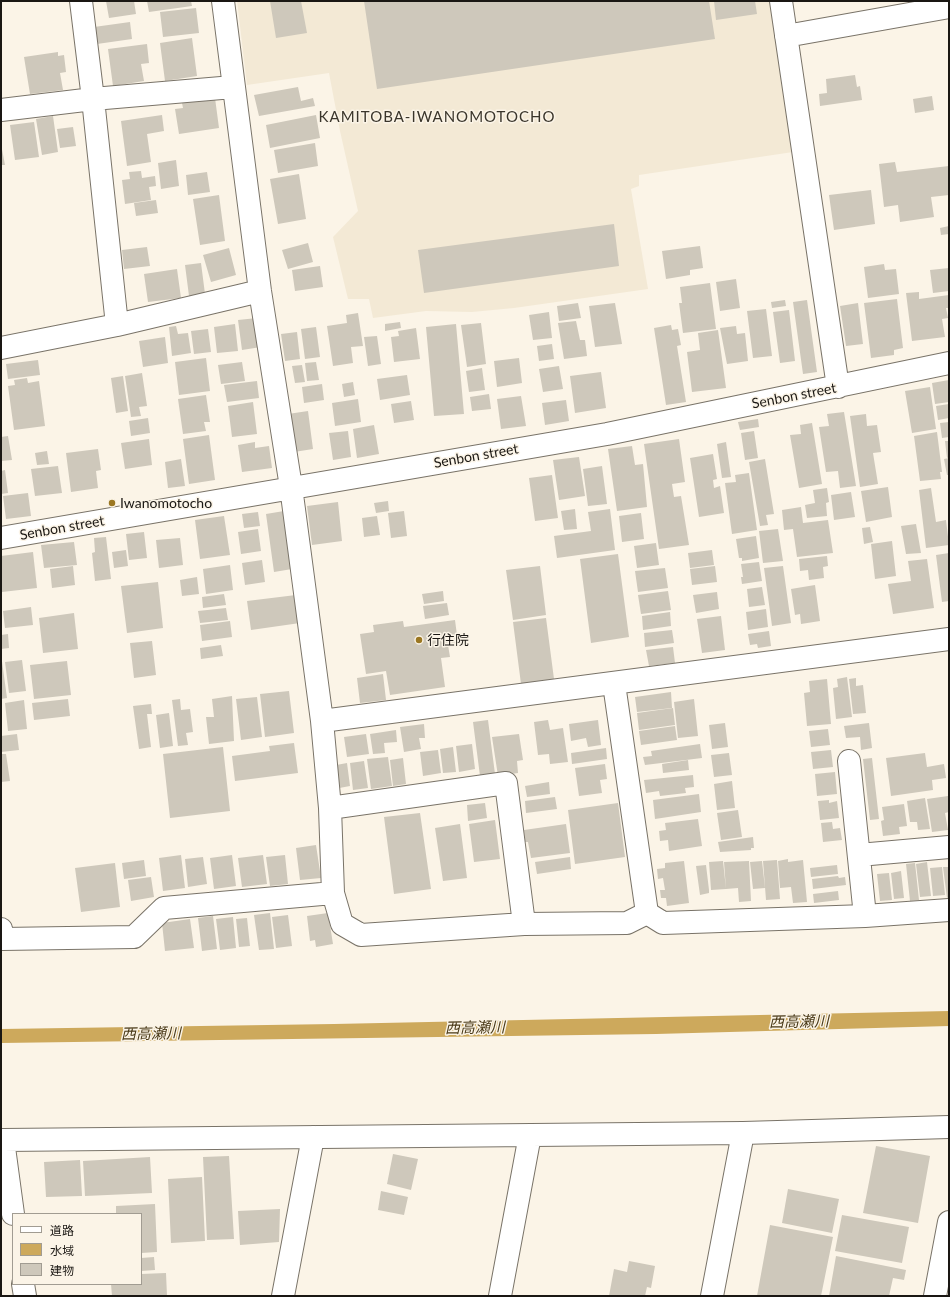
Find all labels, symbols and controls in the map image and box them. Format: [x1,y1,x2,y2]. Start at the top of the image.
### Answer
district label: KAMITOBA-IWANOMOTOCHO [319,108,555,126]
street label: Senbon street [750,380,838,412]
street label: Senbon street [432,440,520,472]
place label: Iwanomotocho [120,495,212,511]
marker: Iwanomotocho [107,498,117,508]
street label: Senbon street [18,512,106,544]
place label: 行住院 [427,632,469,648]
marker: 行住院 [414,635,424,645]
water label: 西高瀬川 [769,1012,829,1032]
water label: 西高瀬川 [445,1018,505,1038]
water label: 西高瀬川 [121,1024,181,1044]
legend [12,1213,142,1285]
text: 道路 [50,1223,74,1238]
text: 水域 [50,1243,74,1258]
text: 建物 [50,1263,74,1278]

